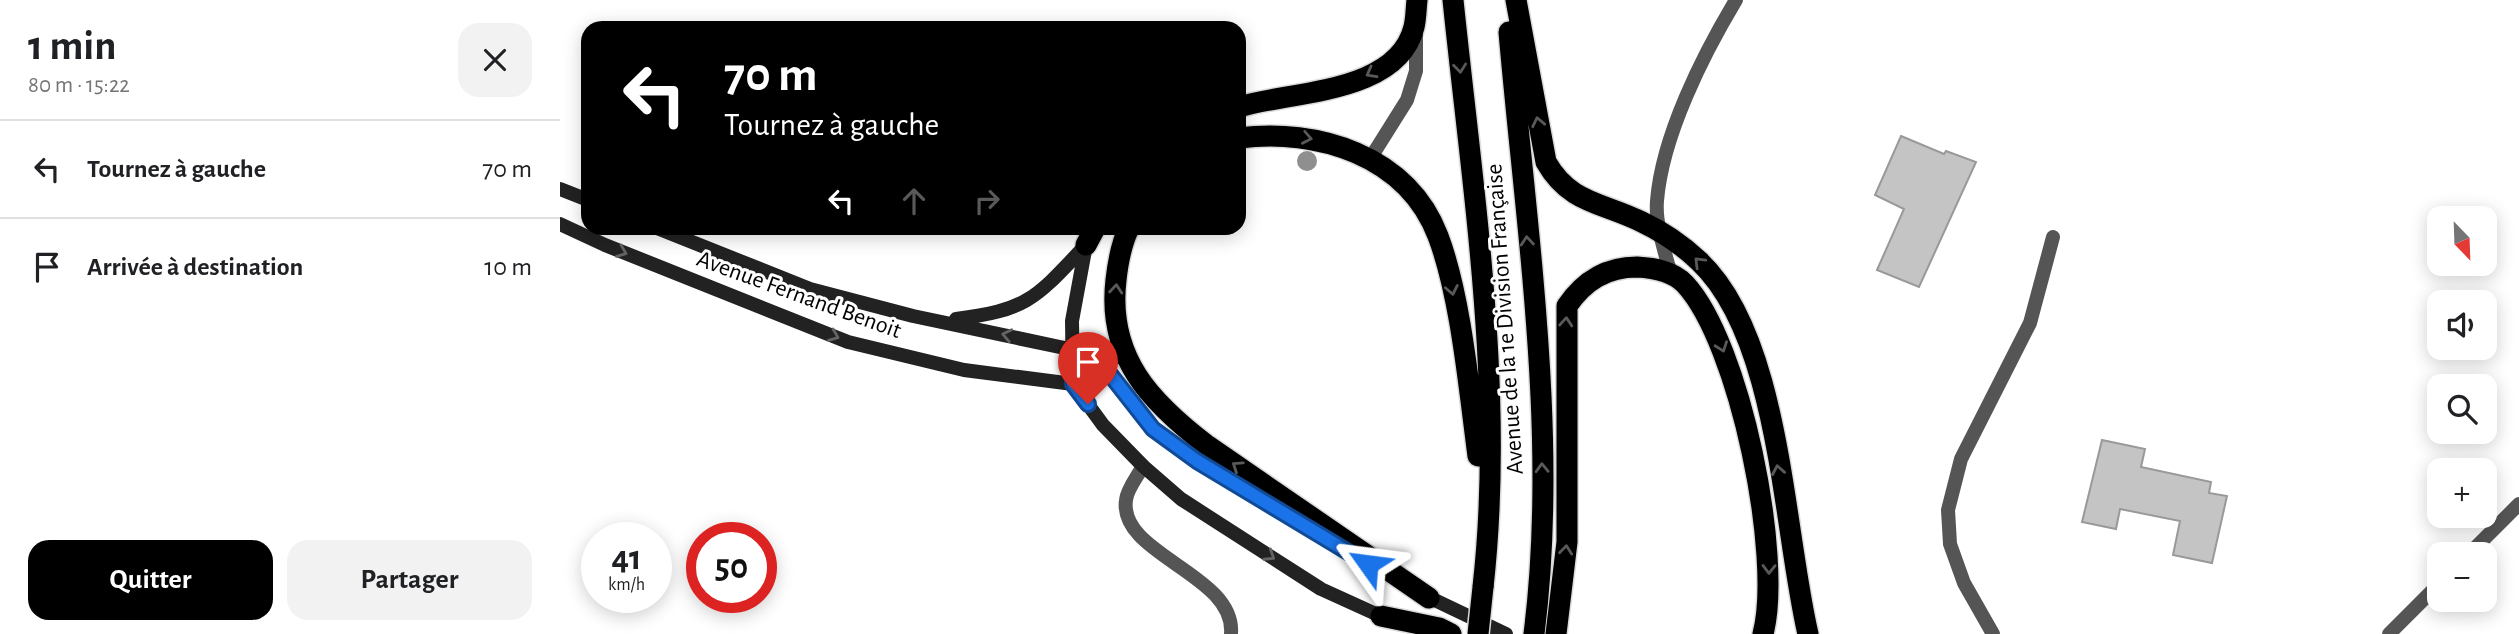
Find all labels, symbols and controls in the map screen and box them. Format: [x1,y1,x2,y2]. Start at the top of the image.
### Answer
button: close [458,23,532,97]
text: 1 min [28,25,117,67]
icon: left [609,49,700,140]
text: 70 m [724,51,818,100]
one-way arrow [1452,63,1467,74]
one-way arrow [1366,65,1378,79]
text: 80 m · 15:22 [28,74,130,97]
text: Tournez à gauche [724,109,939,141]
one-way arrow [1531,116,1546,128]
one-way arrow [1301,130,1313,145]
icon: left [28,150,66,188]
text: Tournez à gauche [87,156,266,182]
text: 70 m [482,156,532,182]
street label: Avenue de la 1e Division Française [1482,163,1528,475]
icon: left [822,182,860,220]
icon: ahead [895,182,933,220]
icon: right [968,182,1006,220]
north arrow [2427,206,2497,276]
map controls [2427,206,2497,612]
one-way arrow [1520,235,1535,246]
one-way arrow [616,244,628,258]
street label: Avenue Fernand Benoit [694,247,905,343]
icon: arrive [28,248,66,286]
text: Arrivée à destination [87,254,303,280]
text: 10 m [484,254,532,280]
one-way arrow [1695,258,1707,270]
one-way arrow [1108,283,1123,294]
one-way arrow [1443,284,1458,296]
button: sound [2427,290,2497,360]
one-way arrow [1558,317,1573,328]
one-way arrow [827,328,839,342]
one-way arrow [1001,329,1013,344]
pin [1058,332,1118,404]
one-way arrow [1714,341,1728,353]
icon: arrive [1069,343,1107,381]
button: search [2427,374,2497,444]
button: + [2427,458,2497,528]
one-way arrow [1232,462,1245,474]
one-way arrow [1535,462,1550,473]
one-way arrow [1771,464,1786,476]
speed limit sign: 50 [686,522,777,613]
position arrow [1331,527,1405,601]
button: Quitter [28,540,273,620]
button: Partager [287,540,532,620]
text: 41 [611,541,642,576]
button: − [2427,542,2497,612]
one-way arrow [1558,544,1573,556]
one-way arrow [1263,547,1276,560]
one-way arrow [1761,564,1777,575]
text: km/h [608,576,645,594]

